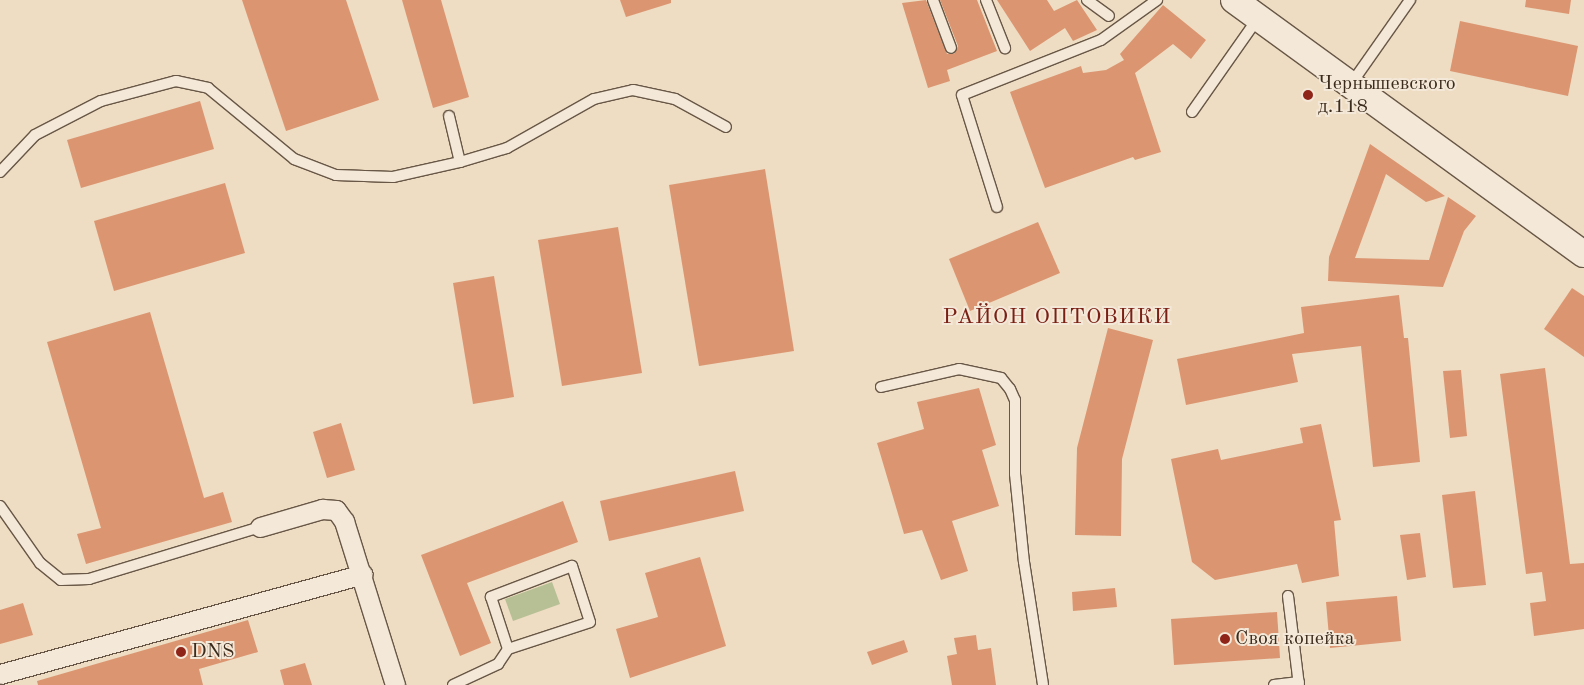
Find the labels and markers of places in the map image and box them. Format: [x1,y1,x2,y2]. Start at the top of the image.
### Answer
place label: Чернышевского д.118 [1318,72,1456,119]
marker: Чернышевского д.118 [1302,89,1314,101]
place label: Своя копейка [1235,627,1355,651]
marker: Своя копейка [1219,633,1231,645]
place label: DNS [191,640,234,664]
marker: DNS [175,646,187,658]

